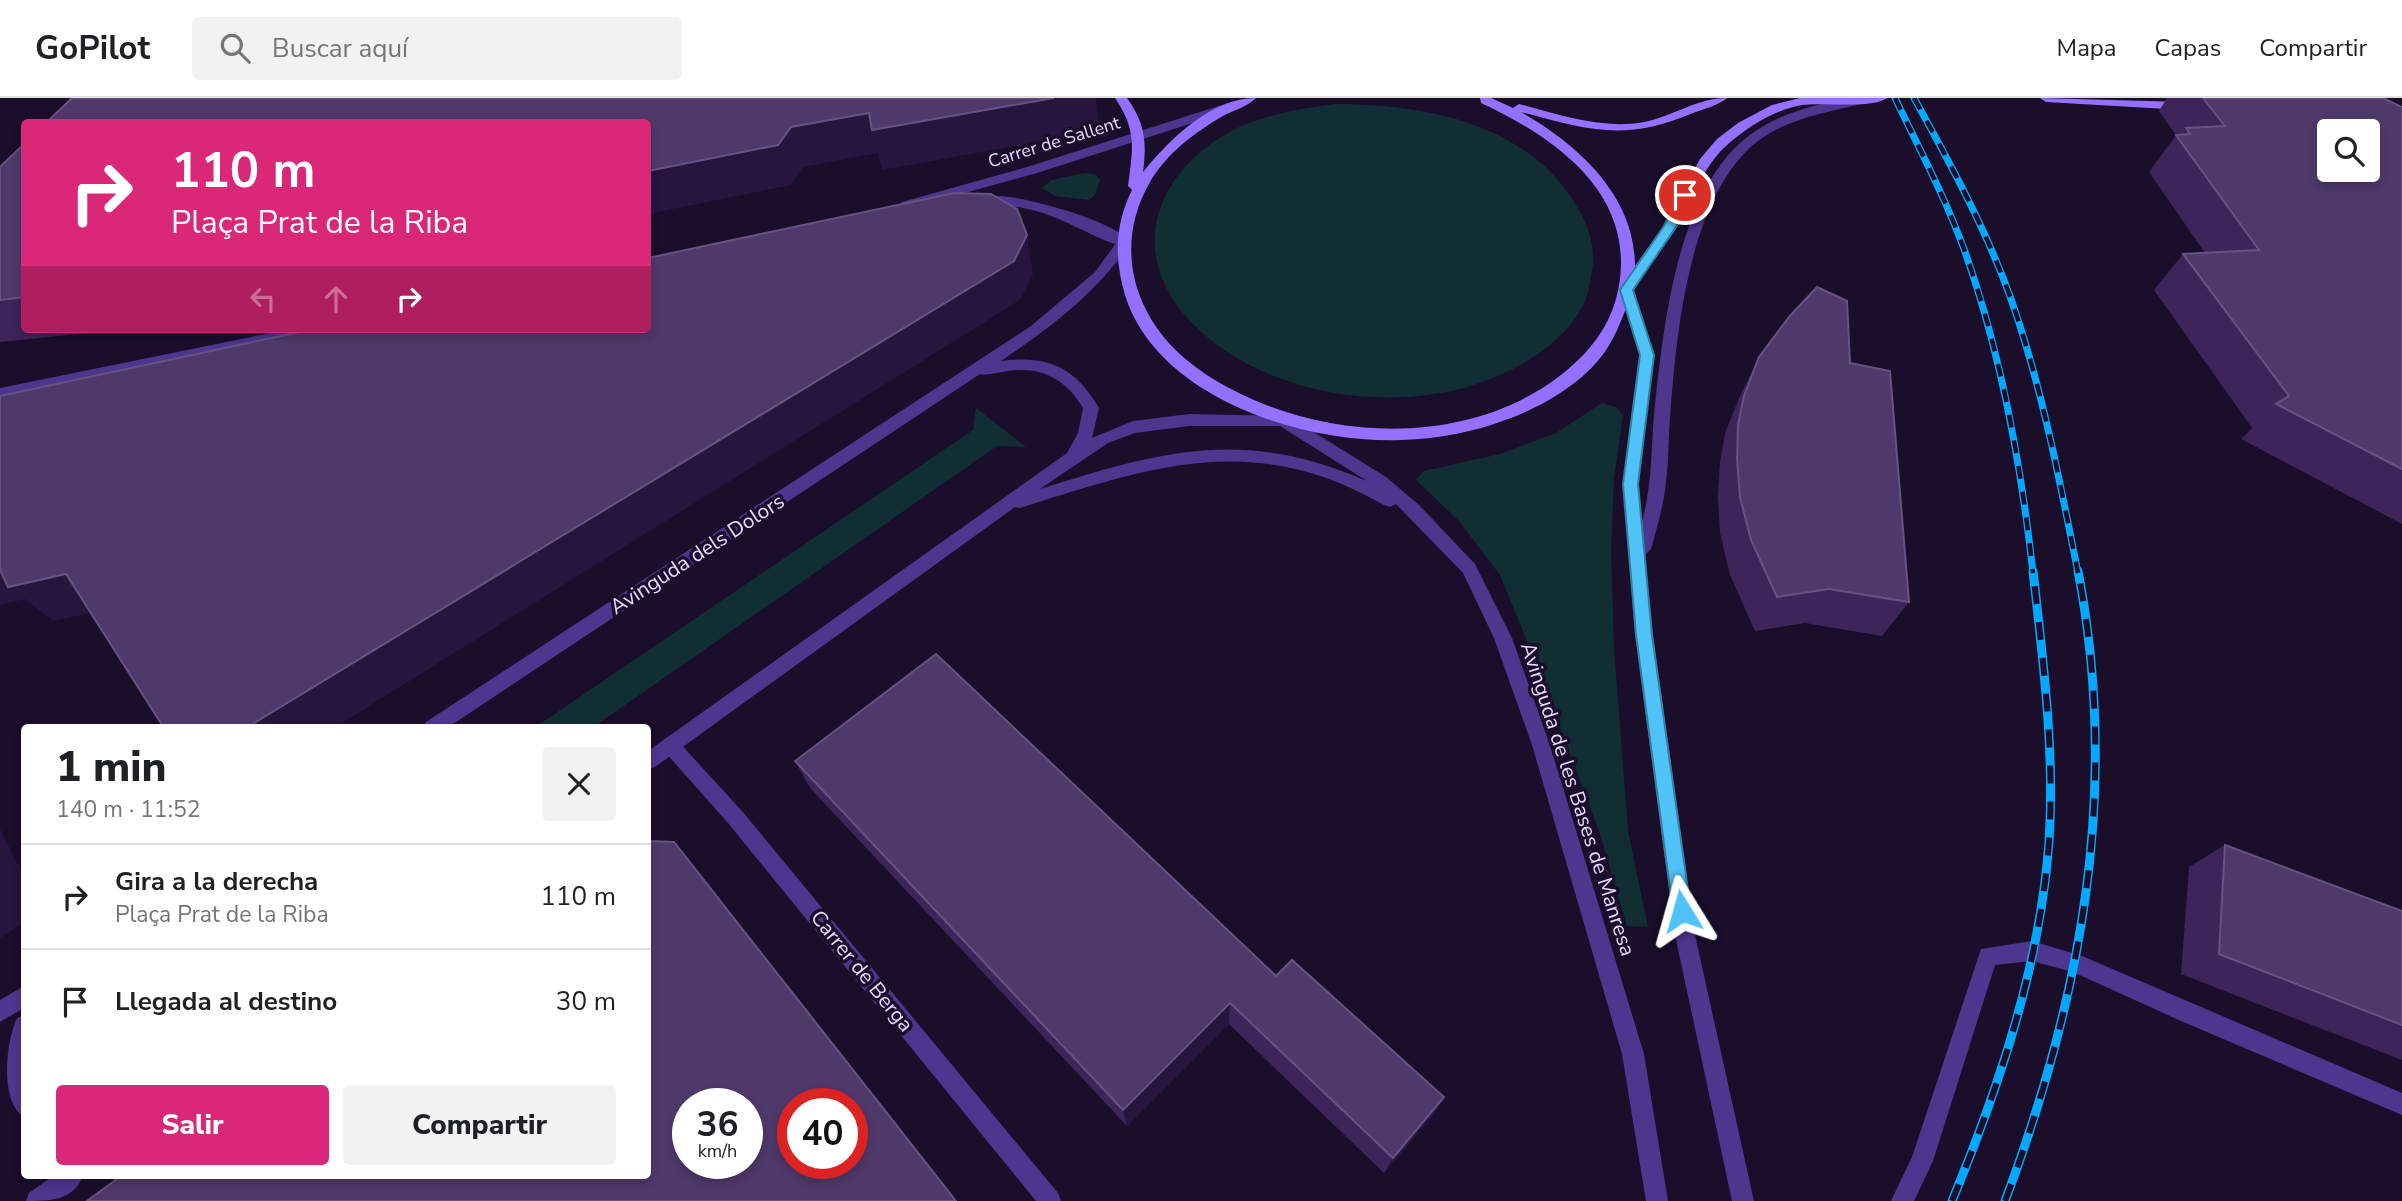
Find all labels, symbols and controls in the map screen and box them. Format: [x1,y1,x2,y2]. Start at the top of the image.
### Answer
search box [192,17,682,80]
text: GoPilot [35,26,150,71]
icon: search [216,29,254,67]
text: Buscar aquí [272,31,408,66]
text: Mapa [2057,32,2117,64]
text: Capas [2155,32,2221,64]
text: Compartir [2259,32,2367,64]
street label: Carrer de Sallent [985,110,1124,173]
map controls [2317,119,2380,182]
button: search [2317,119,2380,182]
text: 110 m [171,137,315,204]
icon: right [56,147,147,238]
pin [1655,165,1715,225]
icon: arrive [1666,176,1704,214]
text: Plaça Prat de la Riba [171,201,468,244]
icon: left [244,280,282,318]
icon: ahead [317,280,355,318]
icon: right [390,280,428,318]
street label: Avinguda dels Dolors [604,487,790,621]
street label: Avinguda de les Bases de Manresa [1514,638,1642,960]
text: 1 min [56,739,166,796]
button: close [542,747,616,821]
text: 140 m · 11:52 [56,794,201,825]
text: Gira a la derecha [115,864,318,899]
position arrow [1645,874,1719,948]
icon: right [56,878,94,916]
text: 110 m [540,879,616,914]
text: Plaça Prat de la Riba [115,899,329,930]
street label: Carrer de Berga [804,904,920,1038]
icon: arrive [56,983,94,1021]
text: Llegada al destino [115,984,337,1019]
text: 30 m [556,984,616,1019]
button: Salir [56,1085,329,1165]
button: Compartir [343,1085,616,1165]
speed limit sign: 40 [777,1088,868,1179]
text: 36 [696,1101,739,1148]
text: km/h [698,1139,737,1163]

